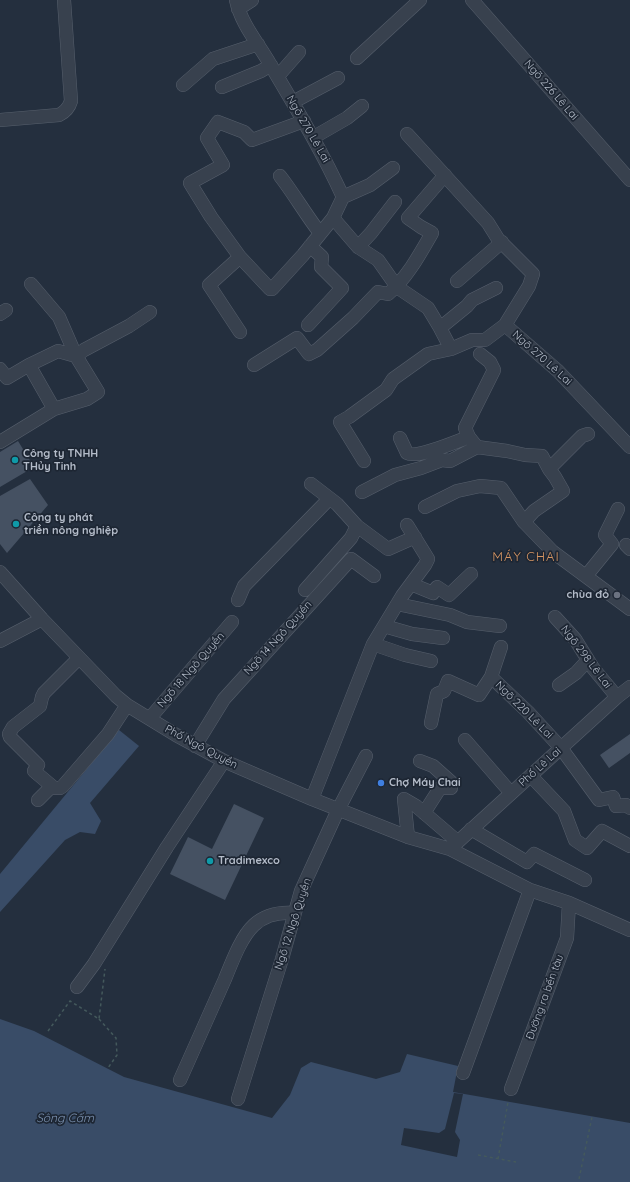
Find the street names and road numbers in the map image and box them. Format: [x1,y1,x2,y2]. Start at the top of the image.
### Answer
street label: Ngõ 226 Lê Lai [521,57,581,123]
street label: Ngõ 270 Lê Lai [283,93,333,165]
street label: Ngõ 270 Lê Lai [510,328,574,388]
street label: Ngõ 14 Ngô Quyền [241,598,315,678]
street label: Ngõ 298 Lê Lai [558,623,614,691]
street label: Ngõ 18 Ngô Quyền [155,630,227,710]
street label: Ngõ 220 Lê Lai [492,678,556,742]
street label: Phố Ngô Quyền [162,722,240,772]
street label: Phố Lê Lai [516,745,564,789]
street label: Ngõ 12 Ngô Quyền [272,876,314,972]
street label: Đường ra bến tàu [523,953,567,1041]

